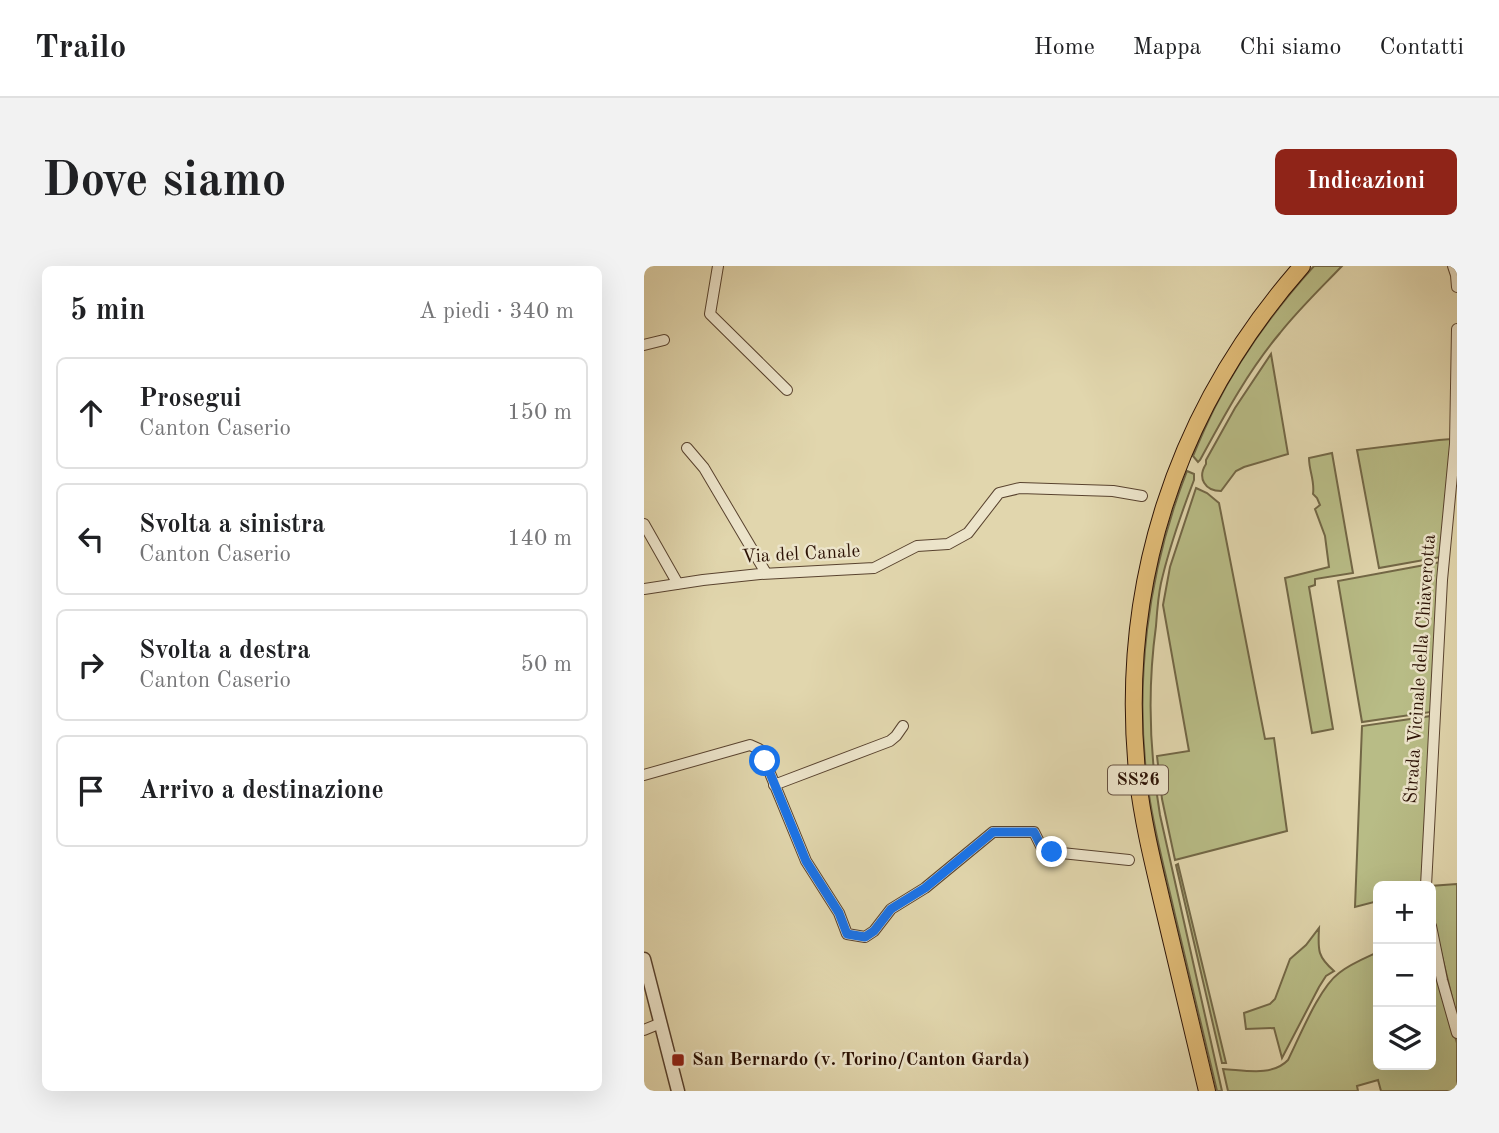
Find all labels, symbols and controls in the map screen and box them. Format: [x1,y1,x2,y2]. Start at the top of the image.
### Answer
text: Trailo [35,32,126,65]
text: Home [1034,36,1095,60]
text: Mappa [1133,36,1201,60]
text: Chi siamo [1239,36,1342,60]
text: Contatti [1380,36,1464,60]
button: Indicazioni [1275,149,1457,215]
text: Dove siamo [42,158,287,207]
text: 5 min [70,296,145,326]
text: A piedi · 340 m [419,300,574,323]
text: Prosegui [139,386,242,412]
icon: ahead [72,394,110,432]
text: 150 m [507,401,572,424]
text: Canton Caserio [139,417,291,440]
text: Svolta a sinistra [139,512,325,538]
icon: left [72,520,110,558]
text: 140 m [507,527,572,550]
street label: Strada Vicinale della Chiaverotta [1402,533,1440,804]
street label: Via del Canale [741,542,861,568]
text: Canton Caserio [139,543,291,566]
text: Svolta a destra [139,638,310,664]
icon: right [72,646,110,684]
text: 50 m [521,653,572,676]
text: Canton Caserio [139,669,291,692]
route start [749,745,780,776]
road number: SS26 [1108,766,1168,794]
icon: arrive [72,772,110,810]
text: Arrivo a destinazione [139,778,384,804]
route end [1036,836,1067,867]
map controls [1373,881,1436,1070]
button: + [1373,881,1436,944]
button: − [1373,944,1436,1007]
button: layers [1373,1007,1436,1070]
place label: San Bernardo (v. Torino/Canton Garda) [692,1051,1029,1070]
marker: San Bernardo (v. Torino/Canton Garda) [670,1052,686,1068]

